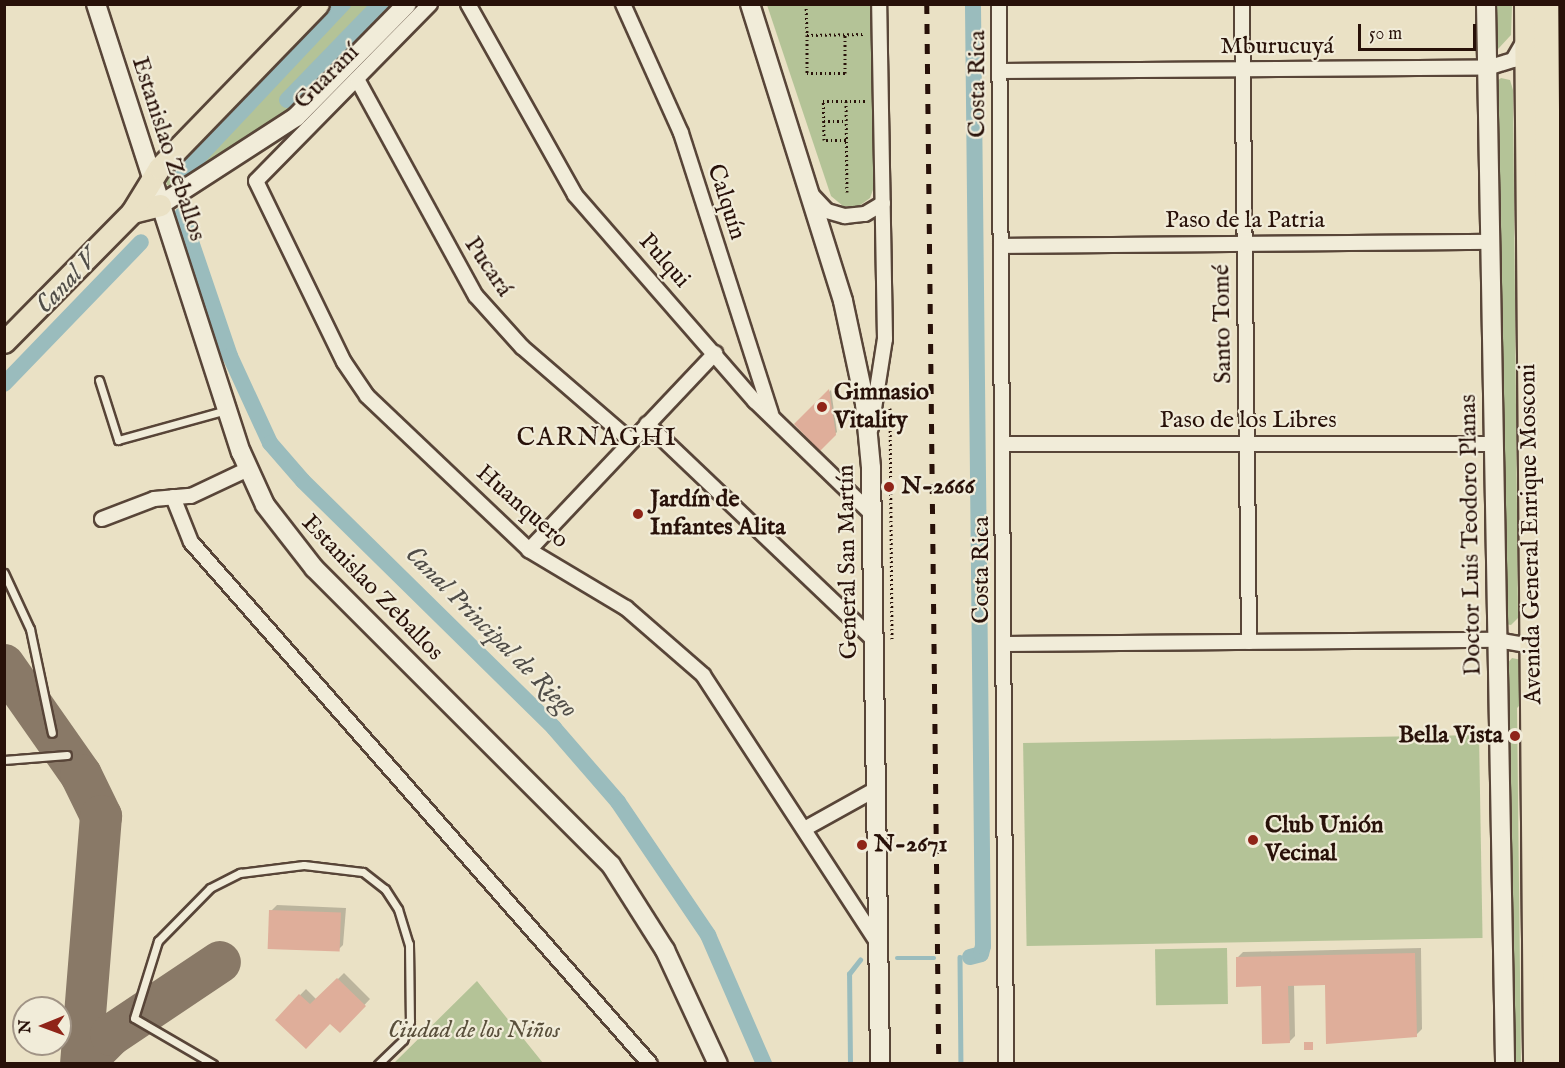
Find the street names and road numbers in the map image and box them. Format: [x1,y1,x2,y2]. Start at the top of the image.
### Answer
street label: Costa Rica [964,30,992,138]
street label: Mburucuyá [1220,33,1334,61]
street label: Guaraní [288,38,366,116]
street label: Estanislao Zeballos [125,53,211,245]
street label: Calquín [700,161,752,243]
street label: Paso de la Patria [1165,207,1325,235]
street label: Pulqui [632,228,696,294]
street label: Pucará [458,232,518,302]
street label: Santo Tomé [1208,264,1238,384]
street label: Avenida General Enrique Mosconi [1514,363,1548,705]
street label: Doctor Luis Teodoro Planas [1454,394,1488,676]
street label: Paso de los Libres [1159,407,1337,435]
street label: Huanquero [470,459,574,555]
street label: General San Martín [832,464,864,660]
street label: Estanislao Zeballos [295,509,449,667]
street label: Costa Rica [968,516,996,624]

